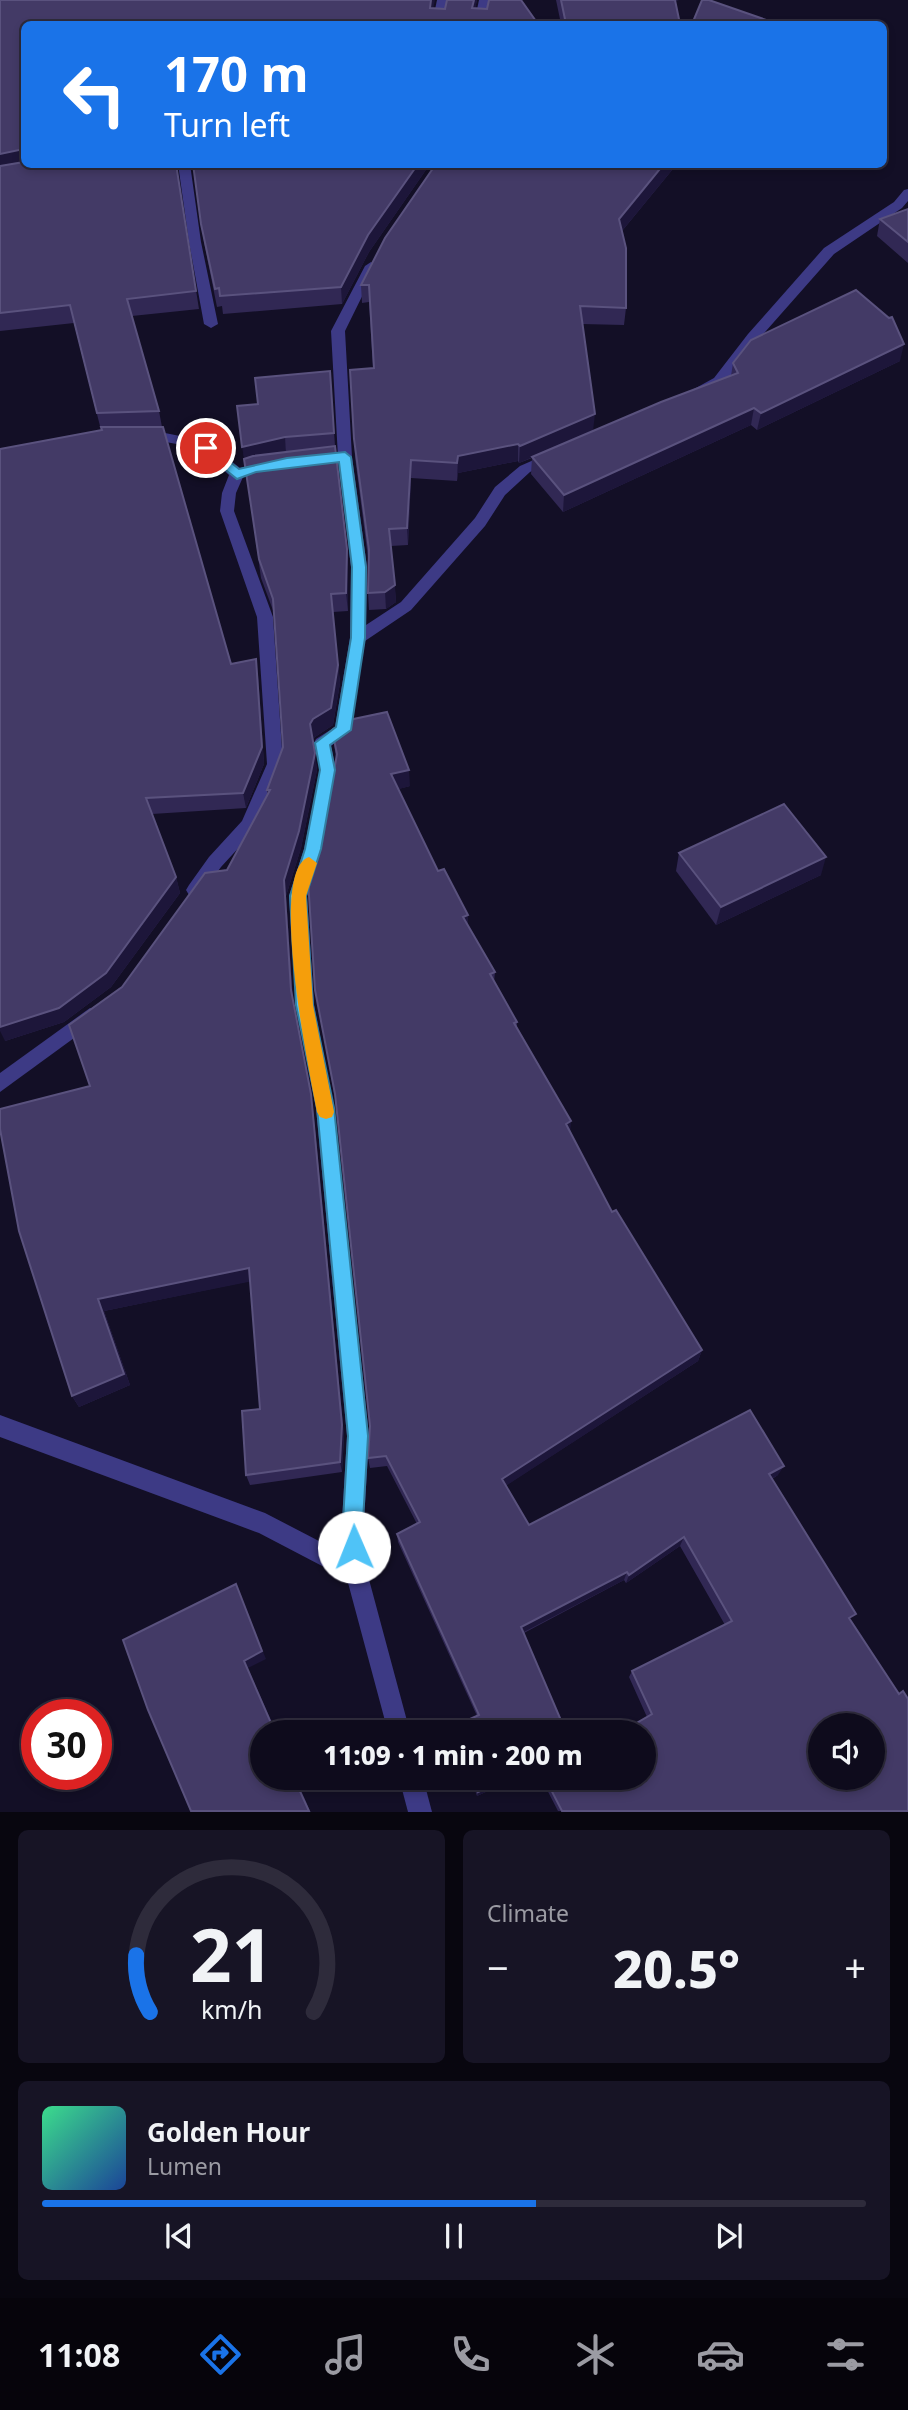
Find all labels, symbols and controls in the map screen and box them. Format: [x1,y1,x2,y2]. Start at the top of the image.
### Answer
text: 170 m [164,40,309,106]
icon: left [49,49,140,140]
text: Turn left [164,103,290,146]
pin [176,418,236,478]
icon: arrive [187,429,225,467]
position arrow [317,1510,391,1584]
speed limit sign: 30 [21,1699,112,1790]
map controls [808,1713,885,1790]
button: sound [808,1713,885,1790]
text: 11:09 · 1 min · 200 m [323,1737,583,1773]
text: Climate [487,1897,569,1929]
text: 21 [190,1905,273,2004]
text: 20.5° [613,1932,740,2003]
text: − [487,1941,509,1993]
text: + [844,1941,866,1993]
text: km/h [201,1992,262,2026]
text: Golden Hour [147,2114,310,2150]
text: Lumen [147,2150,222,2182]
icon: previous [160,2217,198,2255]
icon: pause [435,2217,473,2255]
icon: next [710,2217,748,2255]
icon: directions [196,2330,245,2379]
icon: music [321,2330,370,2379]
icon: phone [446,2330,495,2379]
icon: climate [571,2330,620,2379]
icon: car [696,2330,745,2379]
icon: filters [821,2330,870,2379]
text: 11:08 [38,2333,120,2376]

